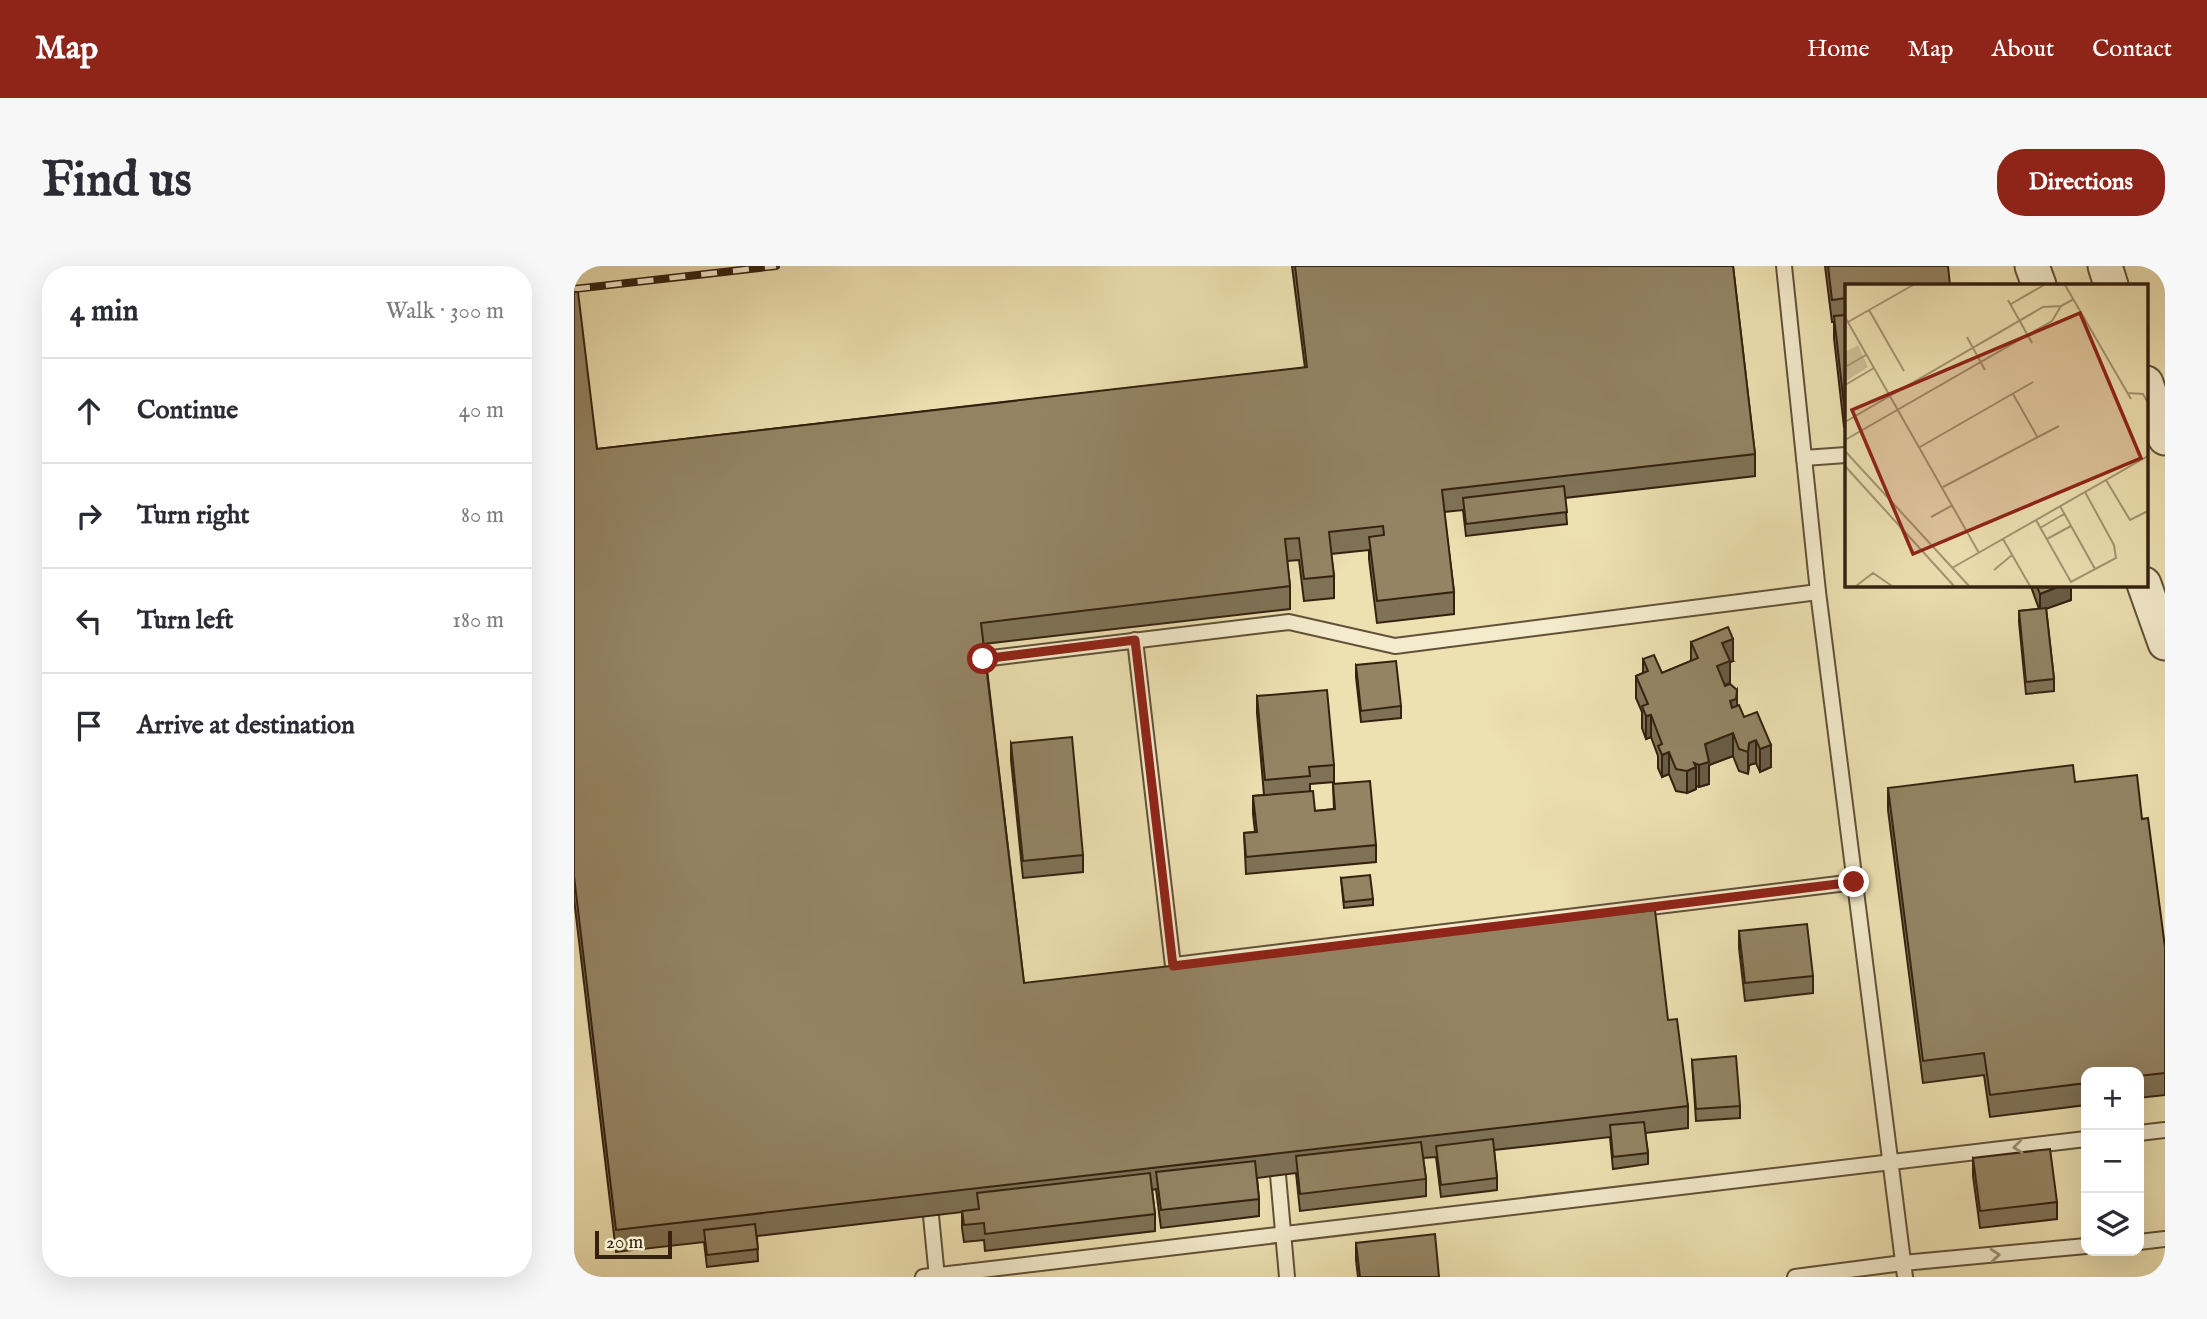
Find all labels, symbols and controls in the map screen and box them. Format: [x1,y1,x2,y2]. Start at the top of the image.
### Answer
text: Map [35,28,98,70]
text: Home [1807,34,1870,65]
text: Map [1908,34,1954,65]
text: About [1992,34,2054,65]
text: Contact [2092,34,2172,65]
button: Directions [1997,149,2165,216]
text: Find us [42,151,192,213]
inset map [1845,284,2148,586]
text: 4 min [70,293,138,331]
text: Walk · 300 m [386,297,504,326]
icon: ahead [70,392,108,430]
text: Continue [137,394,238,427]
text: 40 m [459,396,504,425]
icon: right [70,497,108,535]
text: Turn right [137,499,250,532]
text: 80 m [461,501,504,530]
icon: left [70,602,108,640]
text: Turn left [137,604,234,637]
text: 180 m [452,606,504,635]
route start [967,643,998,674]
icon: arrive [70,707,108,745]
text: Arrive at destination [137,709,355,742]
route end [1838,866,1869,897]
map controls [2081,1067,2144,1256]
button: + [2081,1067,2144,1130]
button: − [2081,1130,2144,1193]
one-way arrow [2013,1140,2024,1155]
button: layers [2081,1193,2144,1256]
scale bar [595,1228,672,1260]
text: 20 m [606,1231,643,1255]
one-way arrow [1990,1248,2001,1263]

